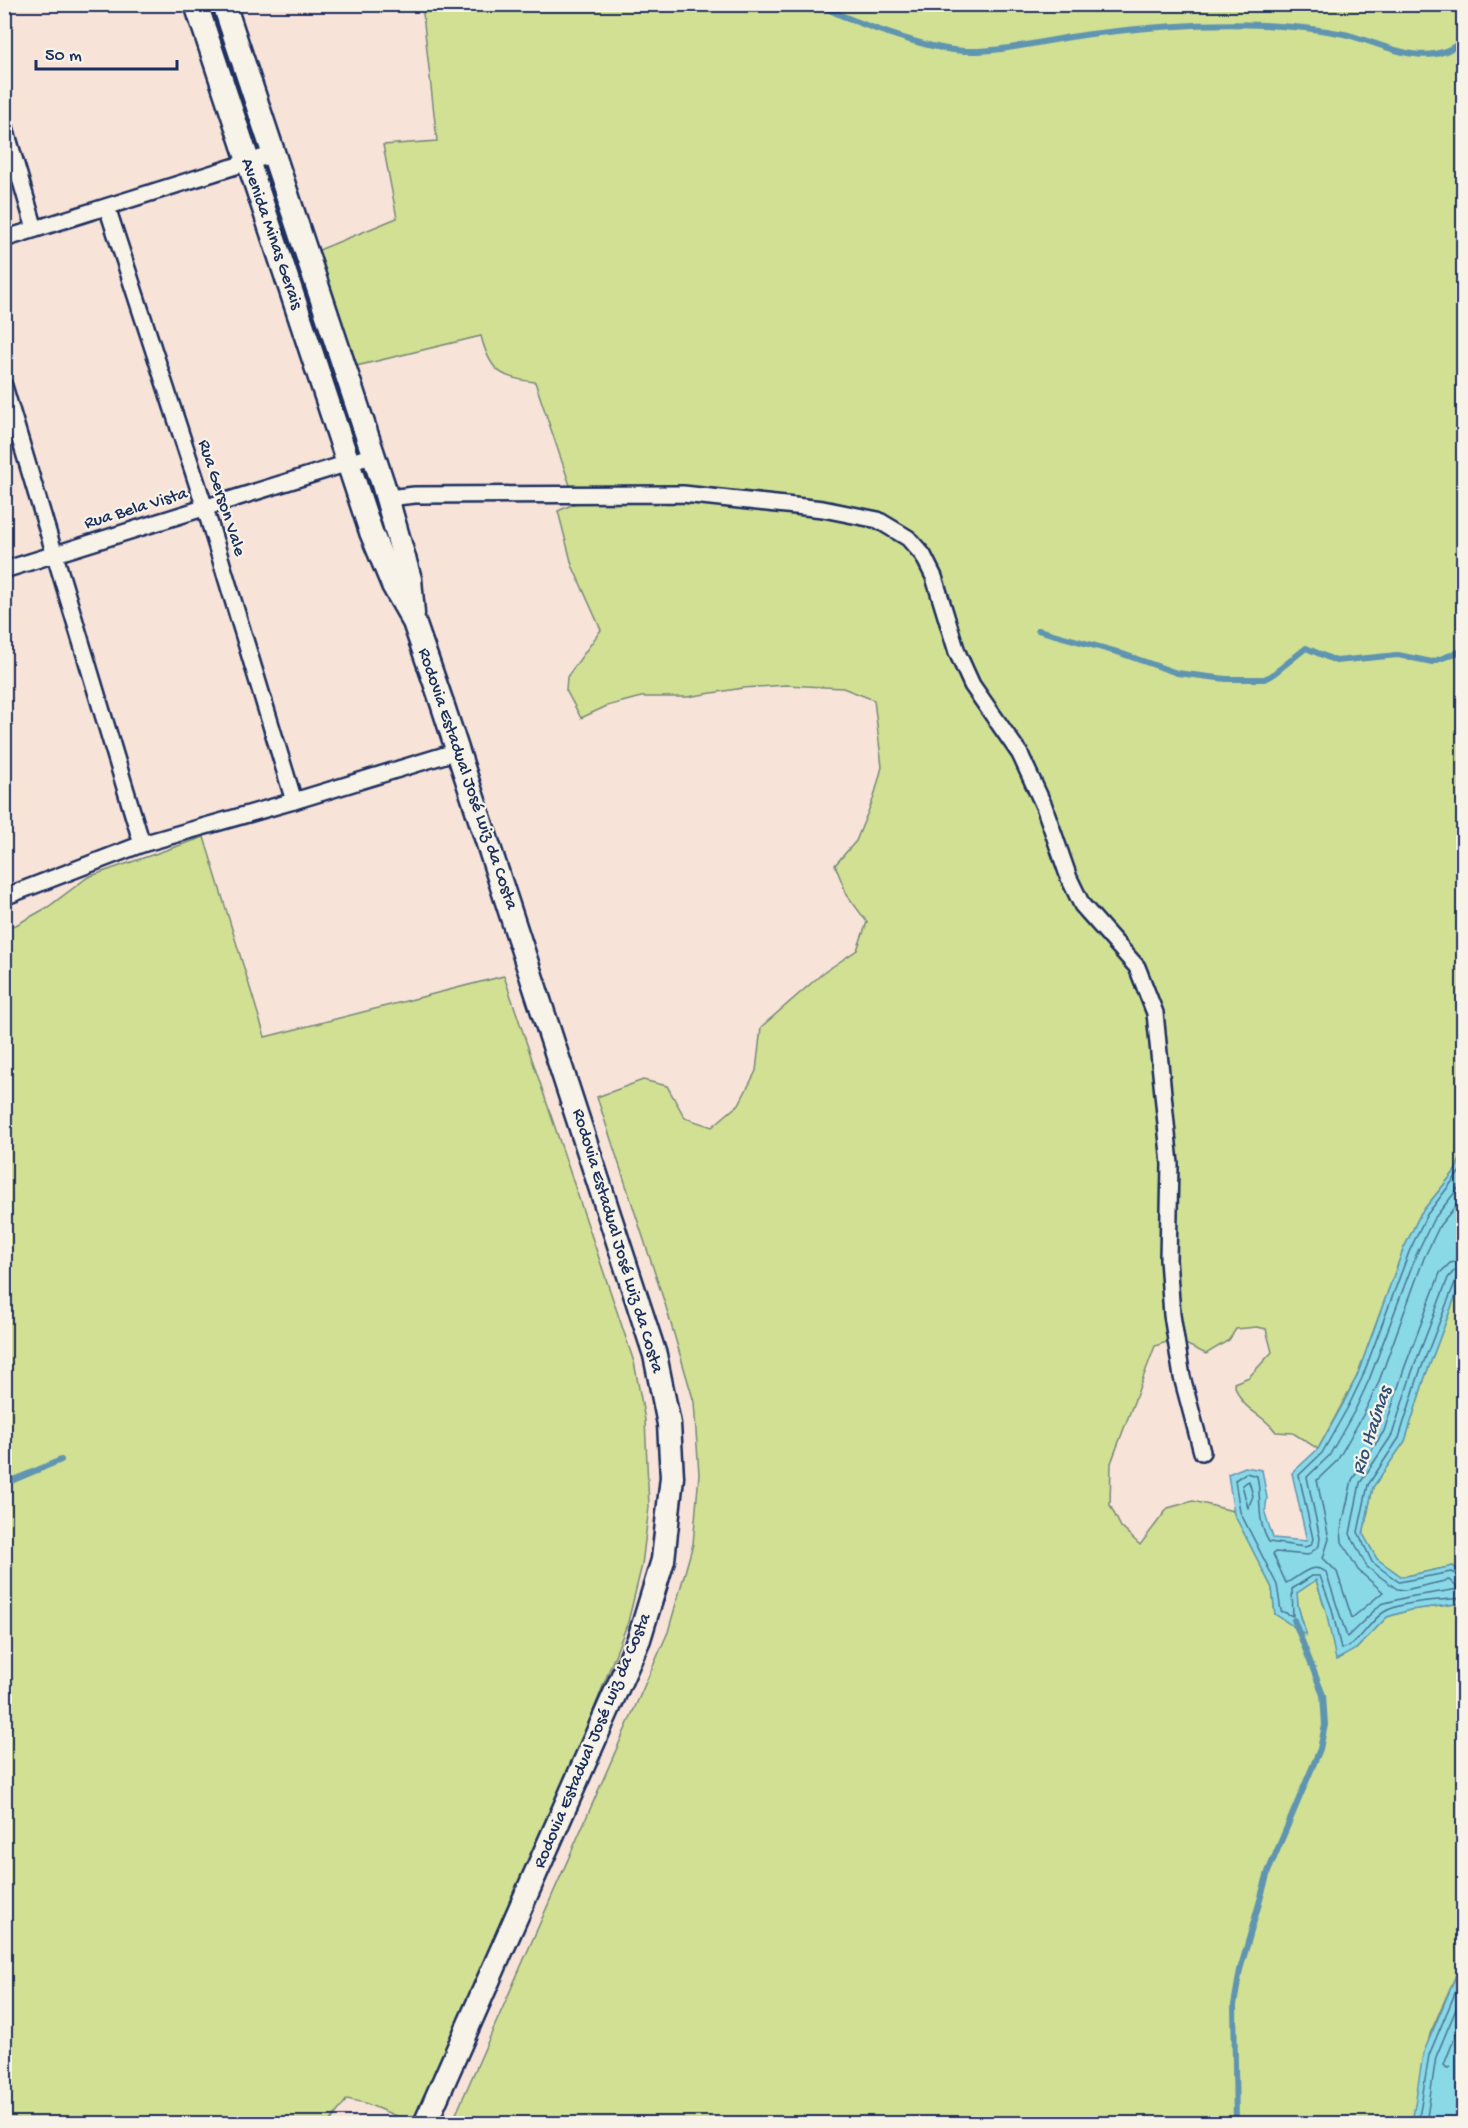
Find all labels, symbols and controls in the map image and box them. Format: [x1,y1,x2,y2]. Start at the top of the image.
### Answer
scale bar [36,33,177,71]
text: 50 m [45,46,82,67]
street label: Avenida Minas Gerais [235,156,307,314]
street label: Rua Gerson Vale [192,437,250,560]
street label: Rua Bela Vista [82,483,191,535]
street label: Rodovia Estadual José Luiz da Costa [412,645,522,913]
street label: Rodovia Estadual José Luiz da Costa [567,1106,668,1377]
water label: Rio Itaúnas [1348,1382,1399,1478]
street label: Rodovia Estadual José Luiz da Costa [530,1609,657,1872]

